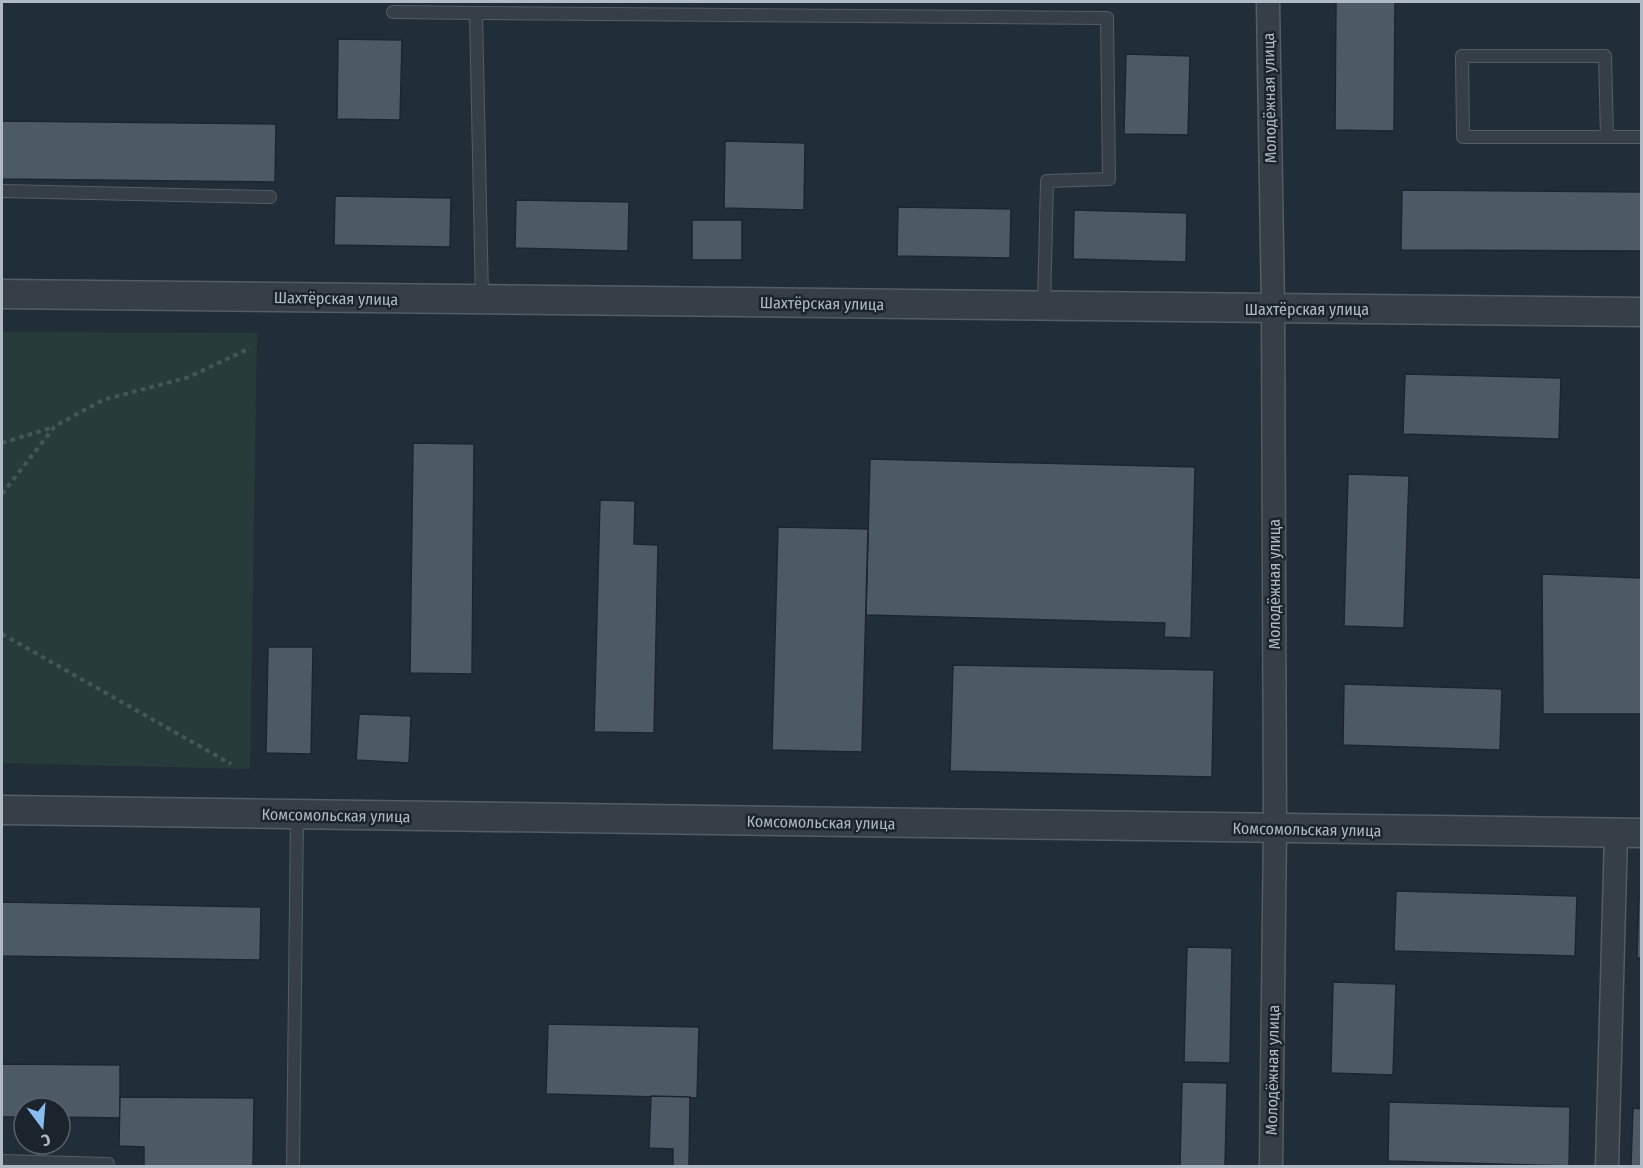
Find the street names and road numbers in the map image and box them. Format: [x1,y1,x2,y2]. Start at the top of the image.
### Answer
street label: Молодёжная улица [1259,33,1280,163]
street label: Шахтёрская улица [274,288,398,309]
street label: Шахтёрская улица [760,293,884,314]
street label: Шахтёрская улица [1245,300,1369,319]
street label: Молодёжная улица [1265,519,1284,649]
street label: Комсомольская улица [261,805,411,826]
street label: Комсомольская улица [746,812,896,833]
street label: Комсомольская улица [1232,819,1382,840]
street label: Молодёжная улица [1262,1005,1283,1135]

